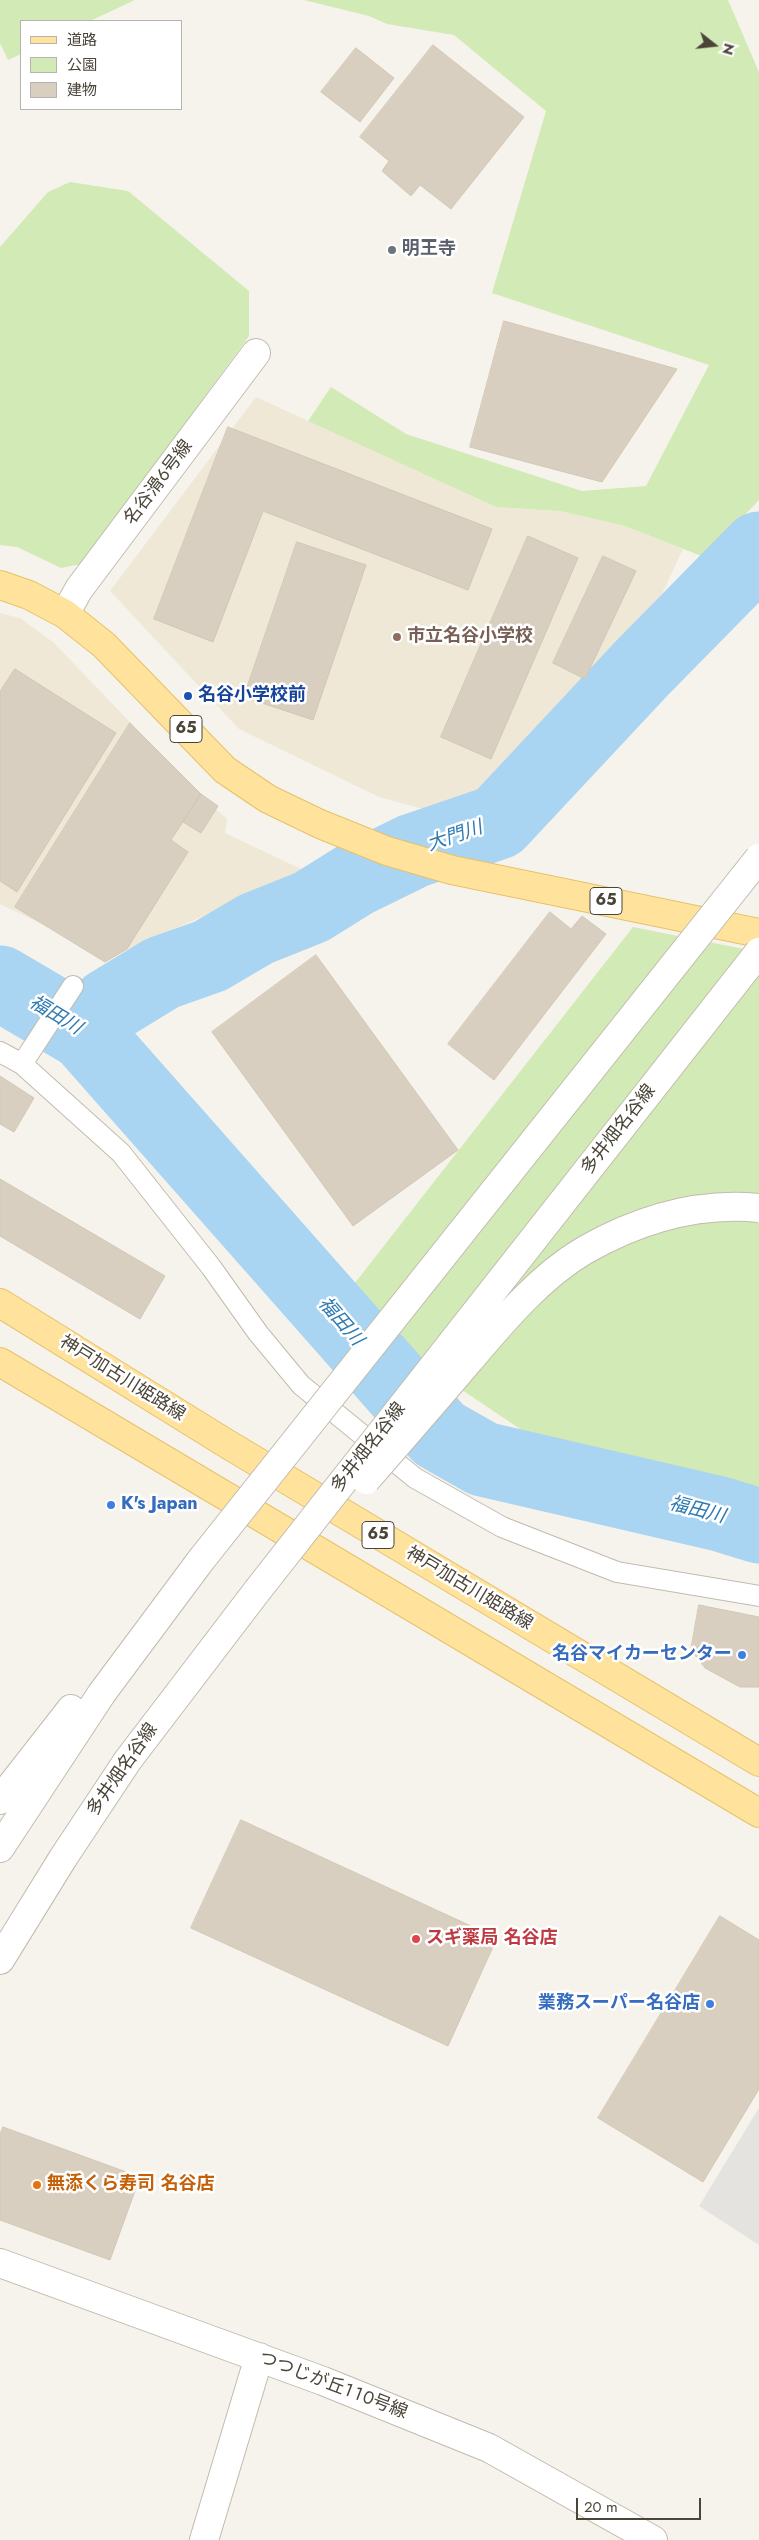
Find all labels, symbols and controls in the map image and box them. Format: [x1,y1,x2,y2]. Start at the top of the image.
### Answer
legend [20,20,182,110]
north arrow [689,20,739,70]
text: 道路 [67,29,97,51]
text: N [717,41,740,57]
text: 公園 [67,54,97,76]
text: 建物 [67,79,97,101]
place label: 明王寺 [402,239,456,261]
marker: 明王寺 [386,244,398,256]
street label: 名谷滑６号線 [120,436,198,530]
place label: 市立名谷小学校 [407,626,533,648]
marker: 市立名谷小学校 [391,631,403,643]
place label: 名谷小学校前 [198,685,306,707]
marker: 名谷小学校前 [182,690,194,702]
road number: 65 [170,716,202,742]
water label: 大門川 [424,817,486,857]
road number: 65 [590,888,622,914]
water label: 福田川 [25,992,85,1040]
street label: 多井畑名谷線 [577,1081,661,1179]
water label: 福田川 [313,1293,367,1351]
street label: 神戸加古川姫路線 [55,1332,189,1426]
street label: 多井畑名谷線 [327,1399,411,1497]
water label: 福田川 [667,1493,727,1529]
place label: K's Japan [121,1494,198,1516]
marker: K's Japan [105,1499,117,1511]
road number: 65 [362,1522,394,1548]
street label: 神戸加古川姫路線 [402,1543,536,1635]
place label: 名谷マイカーセンター [552,1644,732,1666]
marker: 名谷マイカーセンター [736,1649,748,1661]
street label: 多井畑名谷線 [83,1720,163,1820]
place label: スギ薬局 名谷店 [426,1928,557,1950]
marker: スギ薬局 名谷店 [410,1933,422,1945]
place label: 業務スーパー名谷店 [538,1993,700,2015]
marker: 業務スーパー名谷店 [704,1998,716,2010]
place label: 無添くら寿司 名谷店 [47,2174,214,2196]
marker: 無添くら寿司 名谷店 [31,2179,43,2191]
street label: つつじが丘１１０号線 [256,2348,410,2424]
scale bar [579,2488,704,2520]
text: 20 m [584,2496,618,2518]

